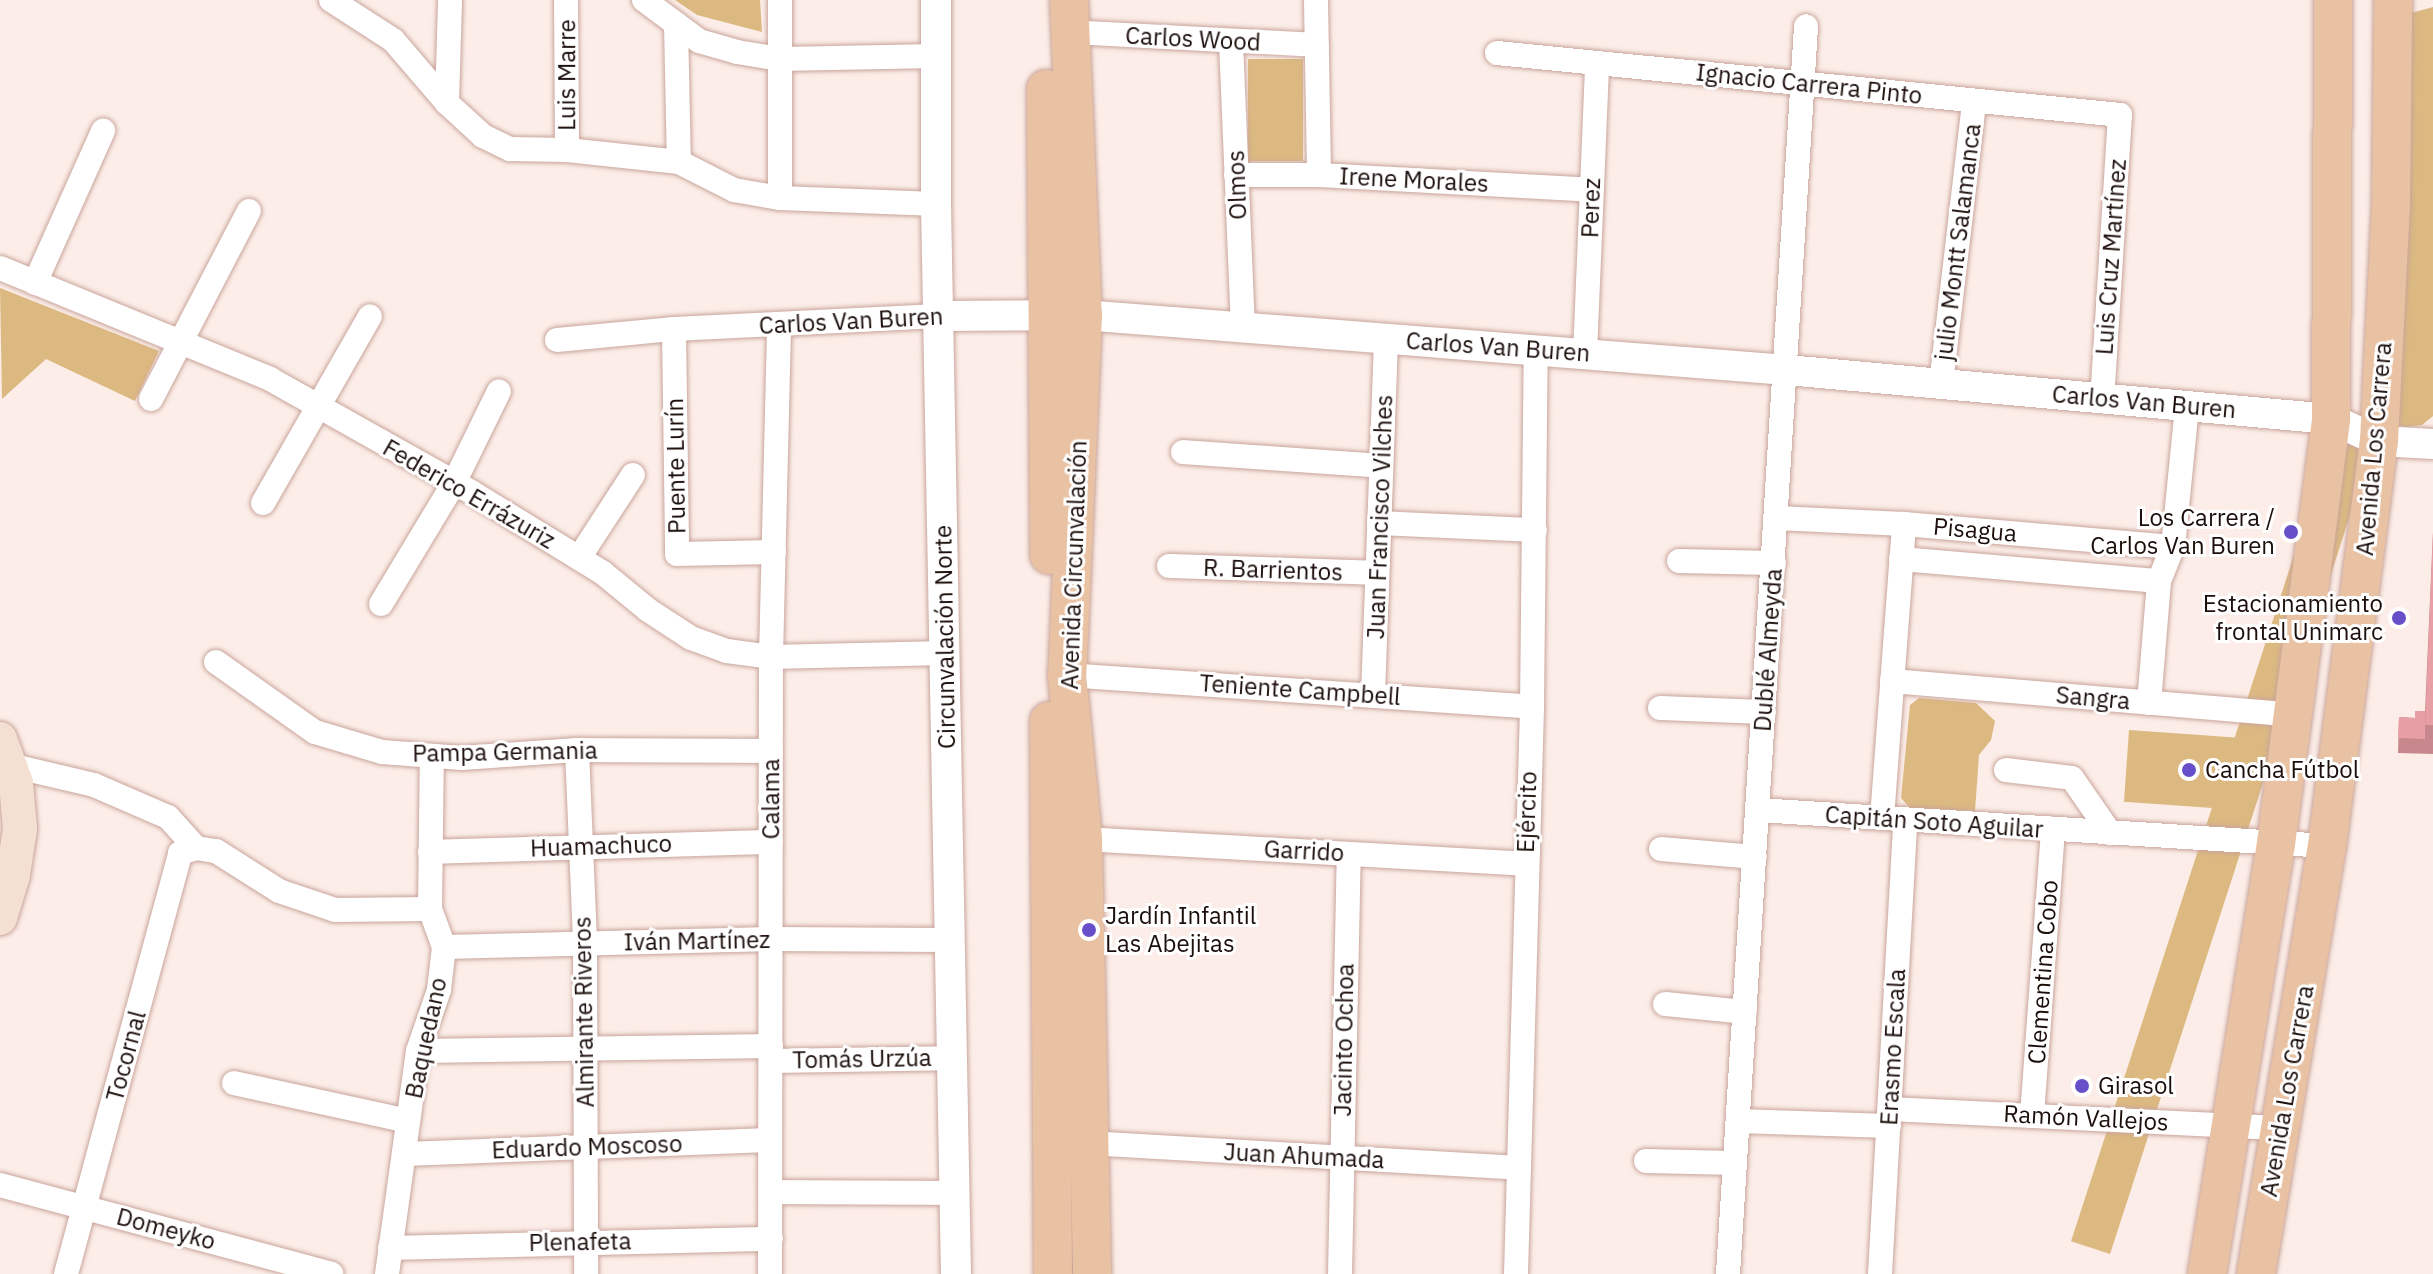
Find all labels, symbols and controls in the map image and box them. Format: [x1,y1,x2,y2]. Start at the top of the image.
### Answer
street label: Luis Marre [553,19,581,131]
street label: Carlos Wood [1125,21,1261,57]
street label: Ignacio Carrera Pinto [1694,58,1924,110]
street label: julio Montt Salamanca [1929,122,1987,362]
street label: Olmos [1221,150,1253,220]
street label: Luis Cruz Martínez [2090,158,2132,356]
street label: Irene Morales [1338,162,1490,198]
street label: Perez [1576,177,1606,239]
street label: Carlos Van Buren [758,302,944,340]
street label: Carlos Van Buren [1405,326,1591,368]
street label: Avenida Los Carrera [2350,341,2398,557]
street label: Carlos Van Buren [2051,380,2237,424]
street label: Juan Francisco Vilches [1361,394,1399,640]
street label: Puente Lurín [660,398,692,534]
street label: Federico Errázuriz [378,433,560,555]
street label: Avenida Circunvalación [1055,440,1093,690]
place label: Los Carrera / Carlos Van Buren [2090,504,2275,560]
street label: Pisagua [1932,512,2018,548]
marker: Los Carrera / Carlos Van Buren [2282,523,2300,541]
street label: Circunvalación Norte [929,525,961,749]
street label: R. Barrientos [1203,553,1343,587]
street label: Dublé Almeyda [1748,567,1788,733]
place label: Estacionamiento frontal Unimarc [2203,590,2383,646]
marker: Estacionamiento frontal Unimarc [2390,609,2408,627]
street label: Teniente Campbell [1198,669,1402,711]
street label: Sangra [2055,680,2131,716]
street label: Pampa Germania [412,736,598,768]
place label: Cancha Fútbol [2205,756,2359,784]
street label: Calama [757,759,785,839]
marker: Cancha Fútbol [2180,761,2198,779]
street label: Ejército [1511,771,1543,853]
street label: Capitán Soto Aguilar [1824,800,2044,844]
street label: Huamachuco [530,829,672,863]
street label: Garrido [1263,835,1345,867]
street label: Clementina Cobo [2022,879,2064,1065]
place label: Jardín Infantil Las Abejitas [1105,902,1256,958]
street label: Almirante Riveros [568,916,600,1108]
marker: Jardín Infantil Las Abejitas [1080,921,1098,939]
street label: Iván Martínez [623,925,771,957]
street label: Jacinto Ochoa [1328,963,1360,1117]
street label: Erasmo Escala [1875,968,1911,1126]
street label: Baquedano [399,975,453,1101]
street label: Avenida Los Carrera [2254,983,2320,1199]
street label: Tocornal [100,1007,152,1105]
street label: Tomás Urzúa [792,1043,932,1075]
place label: Girasol [2098,1072,2174,1100]
marker: Girasol [2073,1077,2091,1095]
street label: Ramón Vallejos [2003,1099,2169,1137]
street label: Eduardo Moscoso [491,1129,683,1165]
street label: Juan Ahumada [1223,1137,1385,1175]
street label: Domeyko [113,1202,219,1256]
street label: Plenafeta [528,1227,632,1257]

